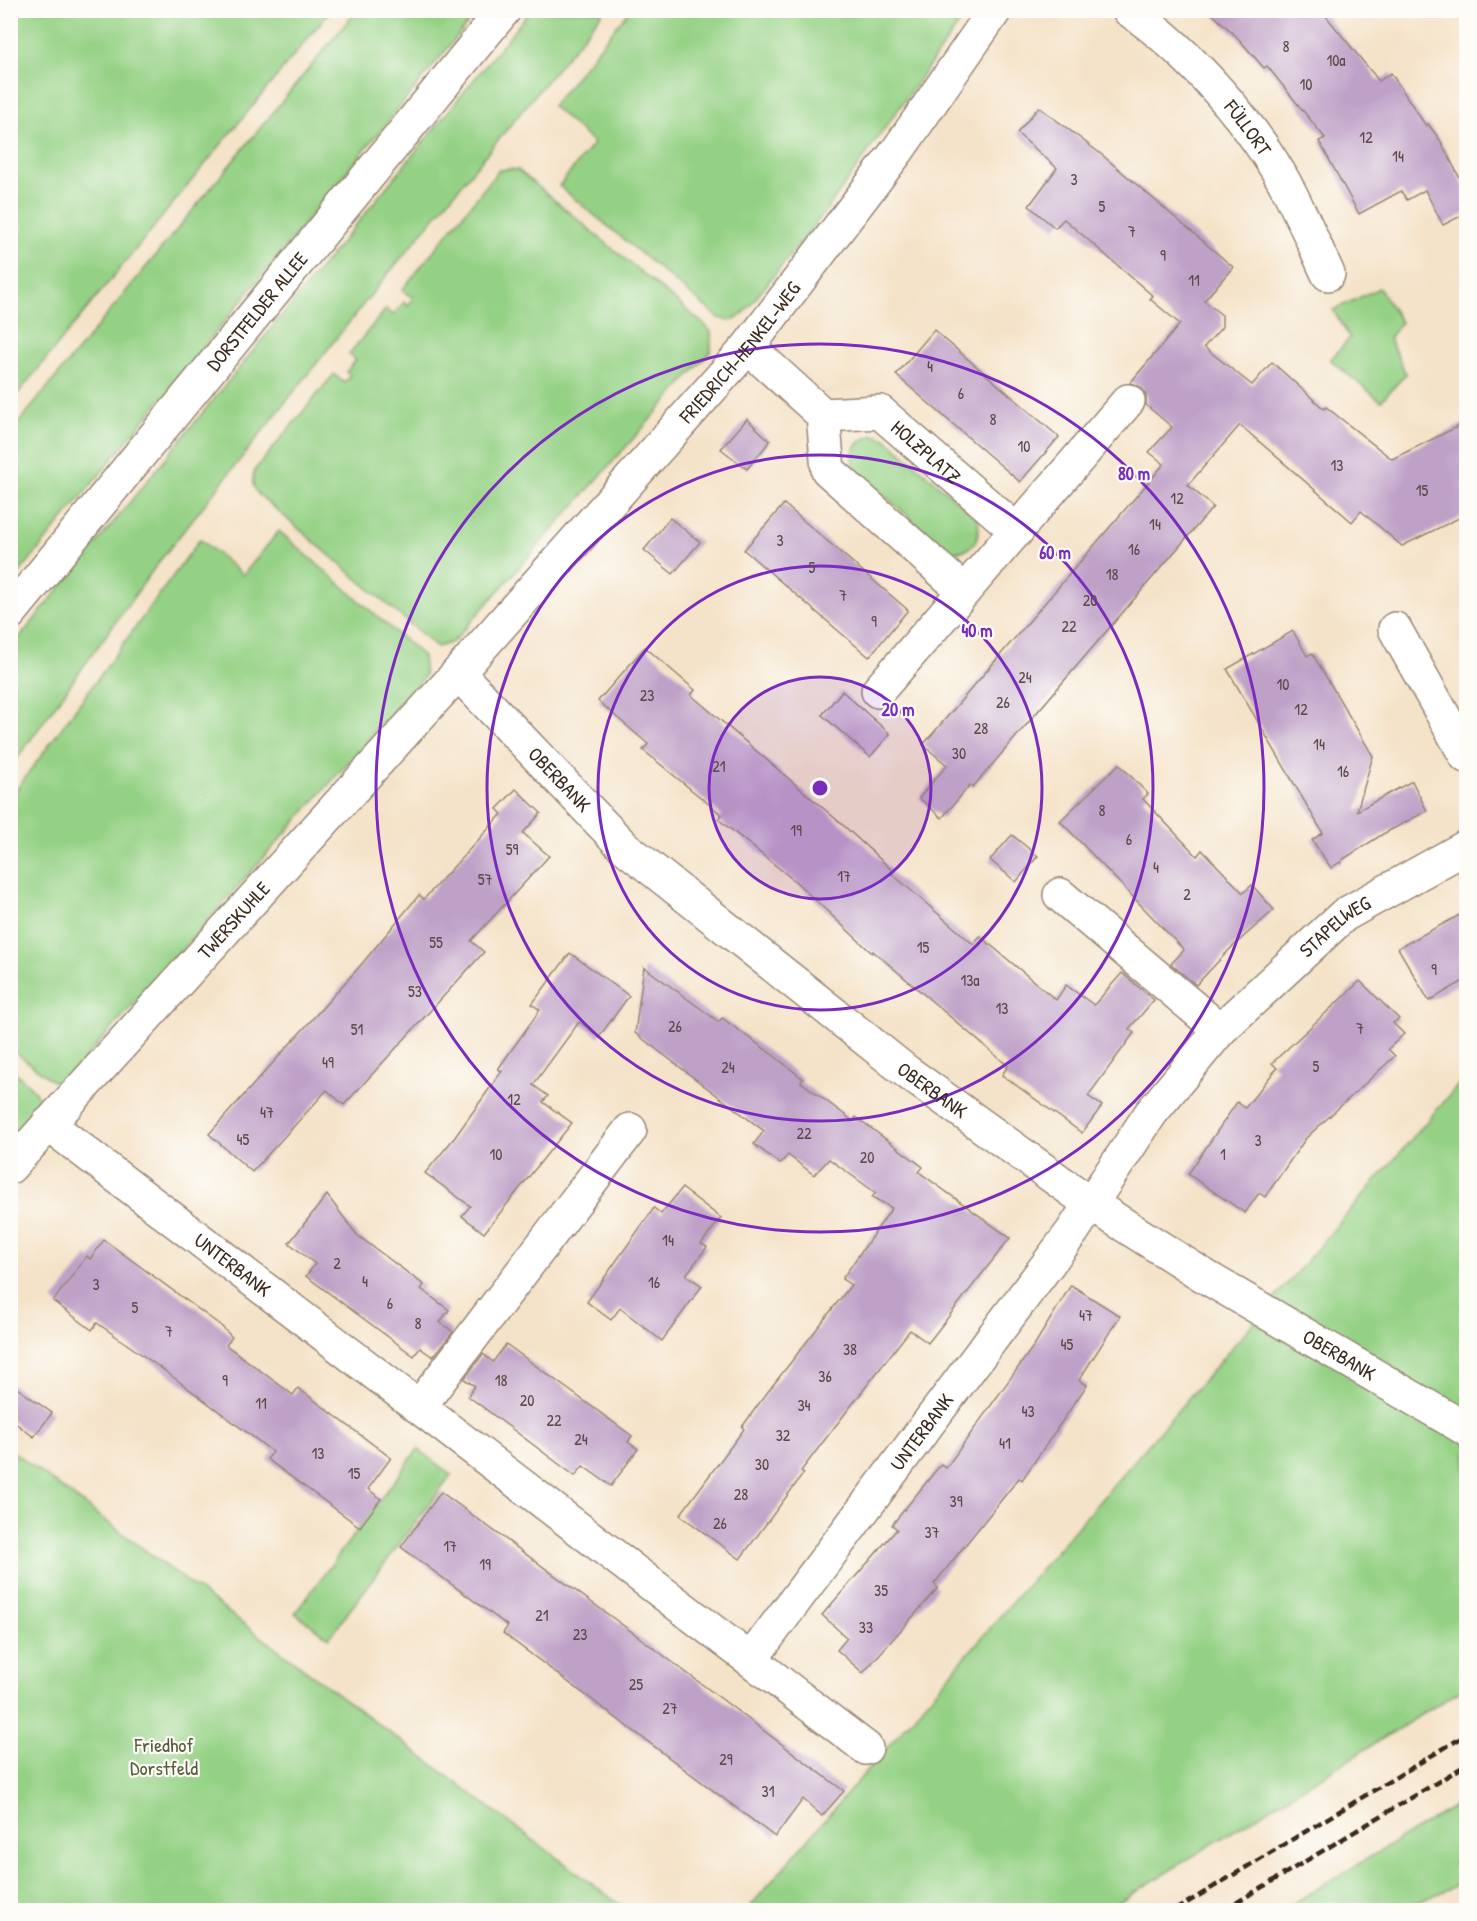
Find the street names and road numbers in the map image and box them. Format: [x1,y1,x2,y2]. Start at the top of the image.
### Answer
street label: FÜLLORT [1218,93,1278,161]
street label: DORSTFELDER ALLEE [200,246,314,376]
street label: FRIEDRICH-HENKEL-WEG [672,275,806,429]
street label: HOLZPLATZ [886,414,967,489]
street label: OBERBANK [522,741,598,818]
street label: TWERSKUHLE [191,875,276,965]
street label: STAPELWEG [1293,889,1376,963]
street label: OBERBANK [892,1055,973,1124]
street label: UNTERBANK [189,1226,277,1303]
street label: OBERBANK [1298,1323,1381,1387]
street label: UNTERBANK [883,1387,959,1476]

